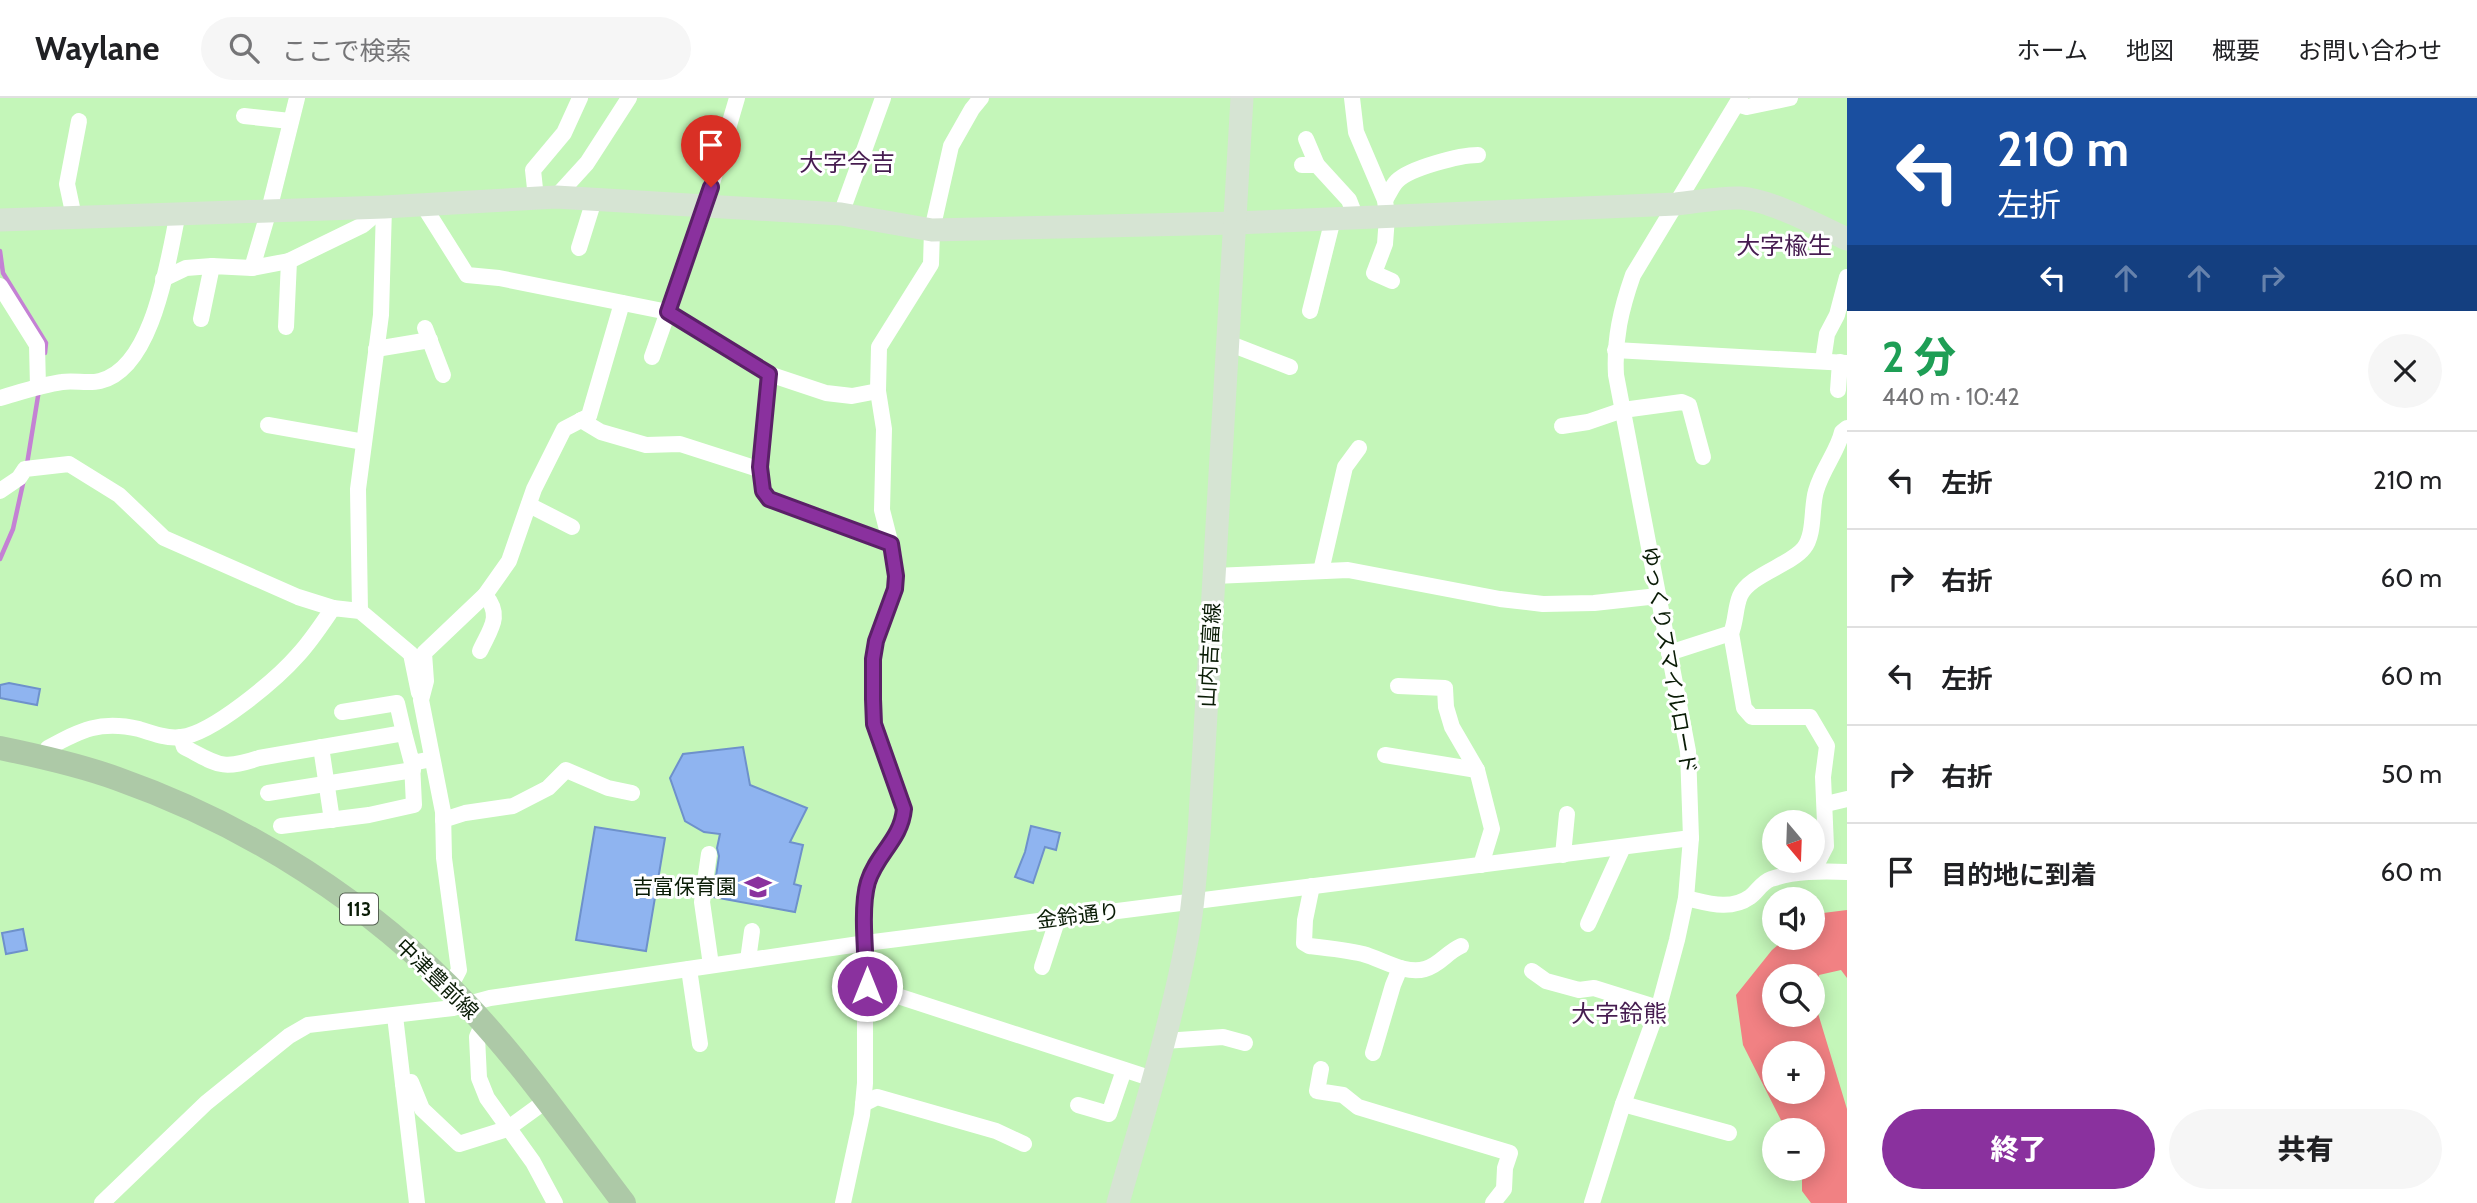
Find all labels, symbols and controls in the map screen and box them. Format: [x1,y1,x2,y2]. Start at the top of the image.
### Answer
search box [201,17,691,80]
text: Waylane [35,28,159,68]
icon: search [225,29,263,67]
text: ここで検索 [281,35,411,67]
text: ホーム [2017,36,2088,65]
text: 地図 [2126,36,2174,65]
text: 概要 [2212,36,2260,65]
text: お問い合わせ [2298,36,2442,65]
pin [681,115,741,187]
text: 210 m [1997,119,2129,178]
icon: arrive [692,126,730,164]
icon: left [1882,126,1973,217]
district label: 大字今吉 [799,148,895,177]
text: 左折 [1997,185,2061,224]
district label: 大字楡生 [1736,231,1832,260]
icon: left [2034,259,2072,297]
icon: ahead [2107,259,2145,297]
icon: ahead [2180,259,2218,297]
icon: right [2253,259,2291,297]
text: 2 分 [1882,331,1956,383]
button: close [2368,334,2442,408]
text: 440 m · 10:42 [1882,383,2020,411]
icon: left [1882,461,1920,499]
text: 210 m [2373,464,2442,496]
text: 左折 [1941,467,1993,499]
street label: ゆっくりスマイルロード [1637,544,1702,776]
icon: right [1882,559,1920,597]
text: 60 m [2380,562,2442,594]
text: 右折 [1941,565,1993,597]
street label: 山内吉富線 [1194,602,1225,708]
icon: left [1882,657,1920,695]
text: 60 m [2380,660,2442,692]
text: 左折 [1941,663,1993,695]
icon: right [1882,755,1920,793]
text: 50 m [2381,758,2442,790]
text: 右折 [1941,761,1993,793]
north arrow [1762,810,1825,873]
map controls [1762,810,1825,1181]
icon: arrive [1882,853,1920,891]
text: 60 m [2380,856,2442,888]
text: 目的地に到着 [1941,859,2097,891]
school or university icon: 吉富保育園 [743,872,773,902]
place label: 吉富保育園 [632,874,737,899]
button: sound [1762,887,1825,950]
road number: 113 [340,894,378,924]
street label: 金鈴通り [1035,898,1121,933]
street label: 中津豊前線 [391,933,484,1024]
position arrow [830,949,904,1023]
button: search [1762,964,1825,1027]
district label: 大字鈴熊 [1571,999,1667,1028]
button: + [1762,1041,1825,1104]
button: 終了 [1882,1109,2155,1189]
button: 共有 [2169,1109,2442,1189]
button: − [1762,1118,1825,1181]

